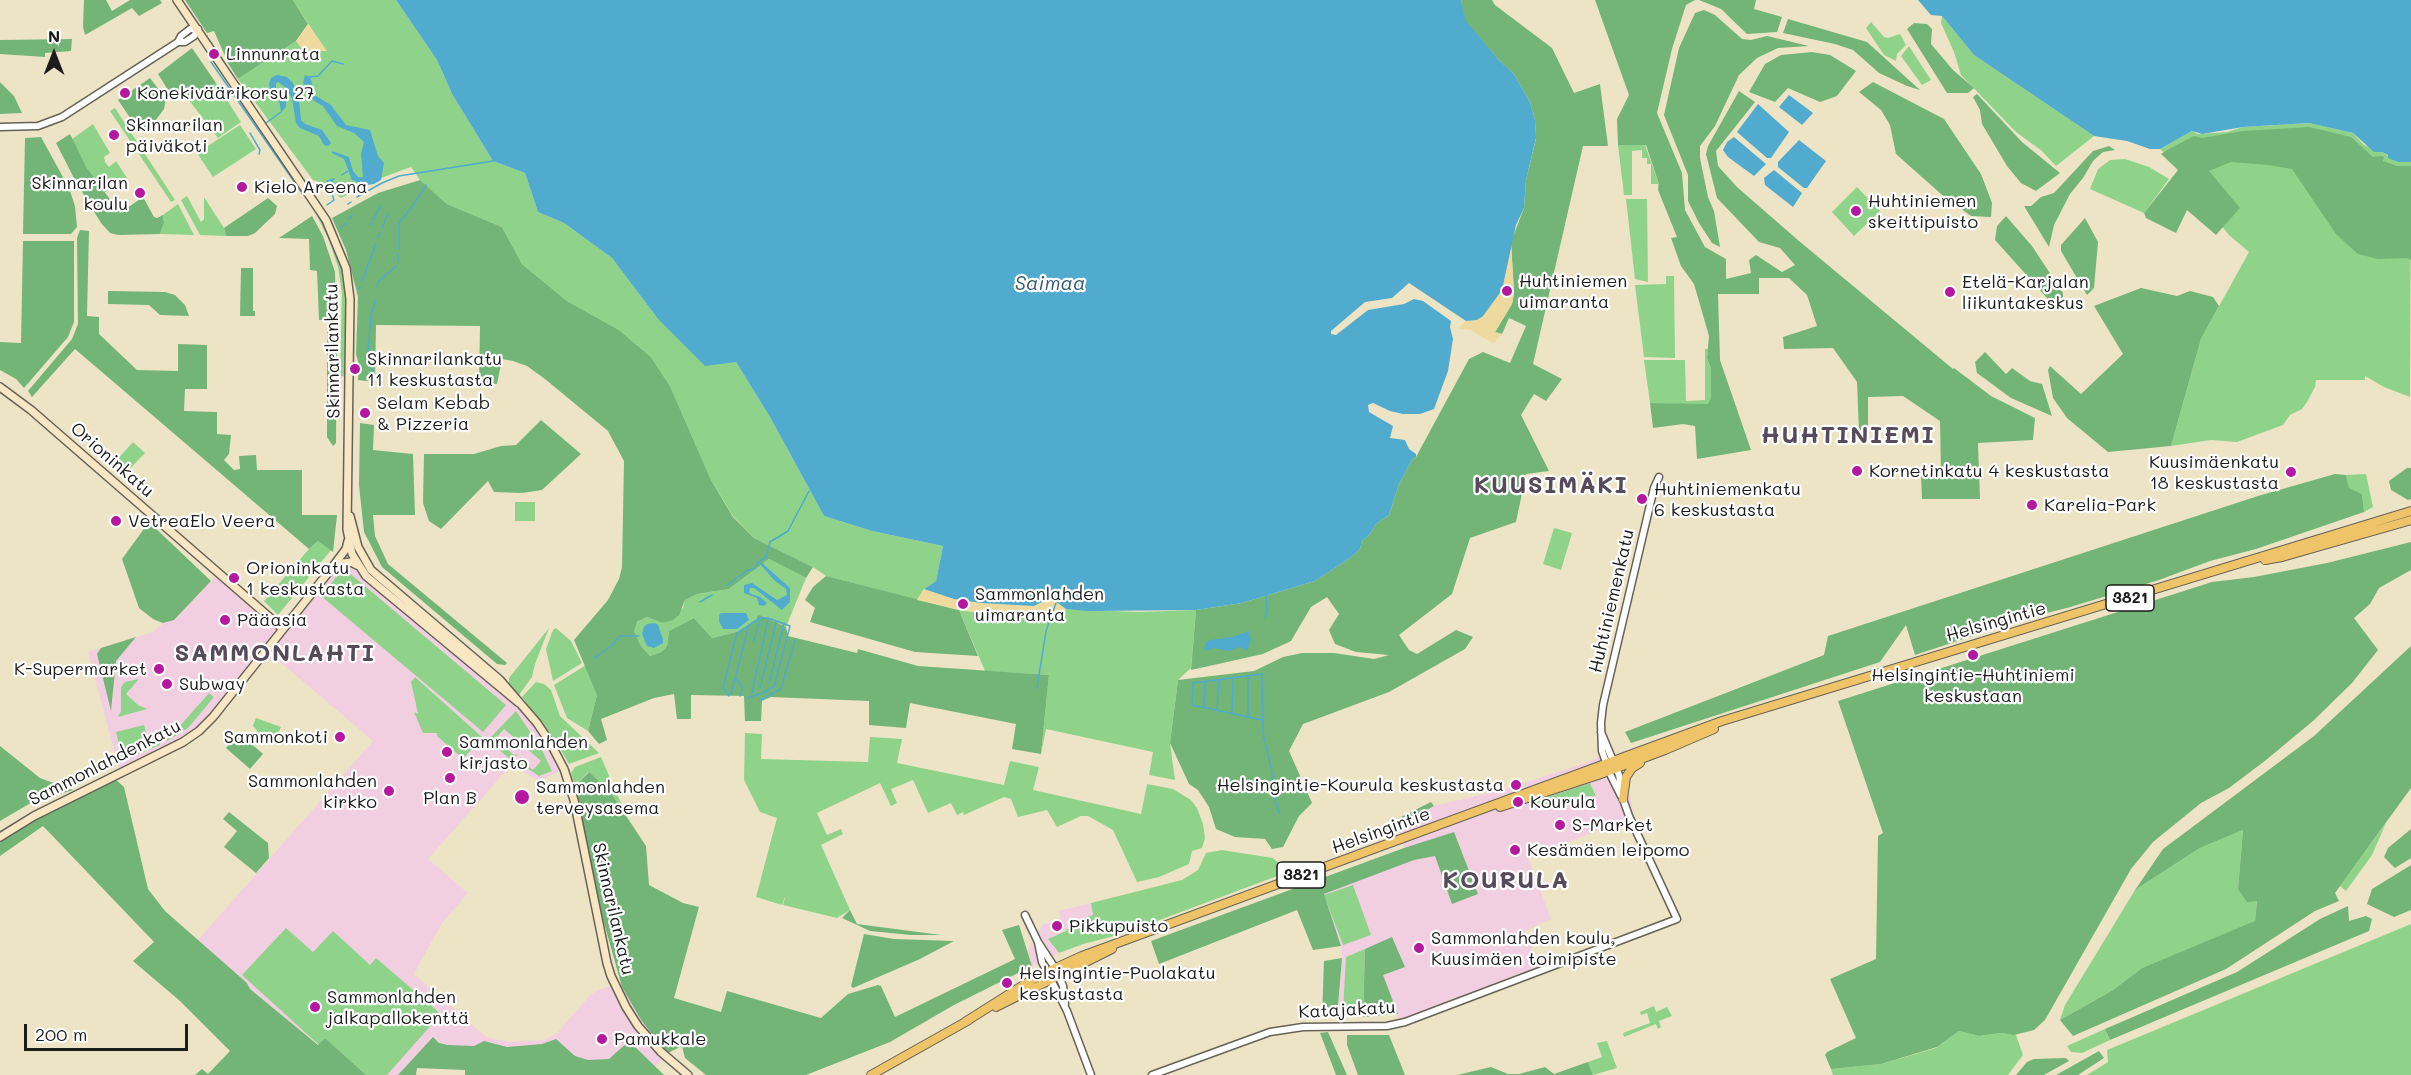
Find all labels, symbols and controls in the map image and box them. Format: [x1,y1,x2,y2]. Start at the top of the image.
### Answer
north arrow [24,24,84,84]
text: N [48,25,60,46]
place label: Linnunrata [226,43,320,65]
marker: Linnunrata [207,47,221,61]
place label: Konekiväärikorsu 27 [137,82,314,104]
marker: Konekiväärikorsu 27 [118,86,132,100]
place label: Skinnarilan päiväkoti [126,114,223,156]
marker: Skinnarilan päiväkoti [107,128,121,142]
place label: Skinnarilan koulu [31,172,128,214]
place label: Kielo Areena [254,176,367,198]
marker: Kielo Areena [235,180,249,194]
marker: Skinnarilan koulu [133,186,147,200]
place label: Huhtiniemen skeittipuisto [1868,190,1978,232]
marker: Huhtiniemen skeittipuisto [1849,204,1863,218]
place label: Huhtiniemen uimaranta [1519,270,1627,312]
place label: Etelä-Karjalan liikuntakeskus [1962,271,2089,314]
water label: Saimaa [1015,272,1085,296]
street label: Skinnarilankatu [321,283,345,419]
marker: Huhtiniemen uimaranta [1500,284,1514,298]
marker: Etelä-Karjalan liikuntakeskus [1943,285,1957,299]
place label: Skinnarilankatu 11 keskustasta [367,348,502,391]
marker: Skinnarilankatu 11 keskustasta [348,362,362,376]
place label: Selam Kebab & Pizzeria [377,392,490,434]
marker: Selam Kebab & Pizzeria [358,406,372,420]
street label: Orioninkatu [66,418,158,502]
district label: HUHTINIEMI [1761,422,1935,450]
place label: Kuusimäenkatu 18 keskustasta [2149,451,2279,494]
place label: Kornetinkatu 4 keskustasta [1869,460,2109,482]
marker: Kornetinkatu 4 keskustasta [1850,464,1864,478]
marker: Kuusimäenkatu 18 keskustasta [2284,465,2298,479]
district label: KUUSIMÄKI [1474,472,1628,500]
place label: Huhtiniemenkatu 6 keskustasta [1654,478,1801,520]
marker: Huhtiniemenkatu 6 keskustasta [1635,492,1649,506]
place label: Karelia-Park [2044,494,2156,516]
marker: Karelia-Park [2025,498,2039,512]
place label: VetreaElo Veera [128,510,275,532]
marker: VetreaElo Veera [109,514,123,528]
street label: Huhtiniemenkatu [1585,527,1639,675]
place label: Orioninkatu 1 keskustasta [246,557,364,600]
marker: Orioninkatu 1 keskustasta [227,571,241,585]
place label: Sammonlahden uimaranta [975,583,1104,626]
road number: 3821 [2106,585,2154,611]
marker: Sammonlahden uimaranta [956,597,970,611]
street label: Helsingintie [1943,597,2049,647]
place label: Pääasia [237,609,307,631]
marker: Pääasia [218,613,232,627]
district label: SAMMONLAHTI [174,640,376,668]
marker: Helsingintie-Huhtiniemi keskustaan [1966,648,1980,662]
place label: K-Supermarket [14,658,147,680]
marker: K-Supermarket [152,662,166,676]
place label: Helsingintie-Huhtiniemi keskustaan [1871,664,2075,706]
place label: Subway [179,673,245,695]
marker: Subway [160,677,174,691]
street label: Sammonlahdenkatu [25,715,185,811]
place label: Sammonkoti [224,726,328,748]
marker: Sammonkoti [333,730,347,744]
place label: Sammonlahden kirjasto [459,731,588,774]
marker: Sammonlahden kirjasto [440,745,454,759]
place label: Sammonlahden kirkko [248,770,377,812]
marker: Plan B [443,771,457,785]
place label: Helsingintie-Kourula keskustasta [1217,774,1504,796]
place label: Sammonlahden terveysasema [536,776,665,818]
marker: Helsingintie-Kourula keskustasta [1509,778,1523,792]
marker: Sammonlahden kirkko [382,784,396,798]
place label: Plan B [423,787,477,809]
marker: Sammonlahden terveysasema [513,788,531,806]
place label: Kourula [1530,791,1596,813]
marker: Kourula [1511,795,1525,809]
street label: Helsingintie [1329,803,1433,859]
place label: S-Market [1572,814,1653,836]
marker: S-Market [1553,818,1567,832]
place label: Kesämäen leipomo [1527,839,1689,861]
street label: Skinnarilankatu [587,841,639,977]
marker: Kesämäen leipomo [1508,843,1522,857]
road number: 3821 [1277,862,1325,888]
district label: KOURULA [1443,867,1569,895]
place label: Pikkupuisto [1069,915,1168,937]
marker: Pikkupuisto [1050,919,1064,933]
place label: Sammonlahden koulu, Kuusimäen toimipiste [1431,927,1617,970]
marker: Sammonlahden koulu, Kuusimäen toimipiste [1412,941,1426,955]
place label: Helsingintie-Puolakatu keskustasta [1019,962,1216,1004]
marker: Helsingintie-Puolakatu keskustasta [1000,976,1014,990]
place label: Sammonlahden jalkapallokenttä [327,986,469,1028]
street label: Katajakatu [1298,997,1396,1023]
marker: Sammonlahden jalkapallokenttä [308,1000,322,1014]
scale bar [27,1012,190,1050]
text: 200 m [35,1022,87,1046]
place label: Pamukkale [614,1028,706,1050]
marker: Pamukkale [595,1032,609,1046]

